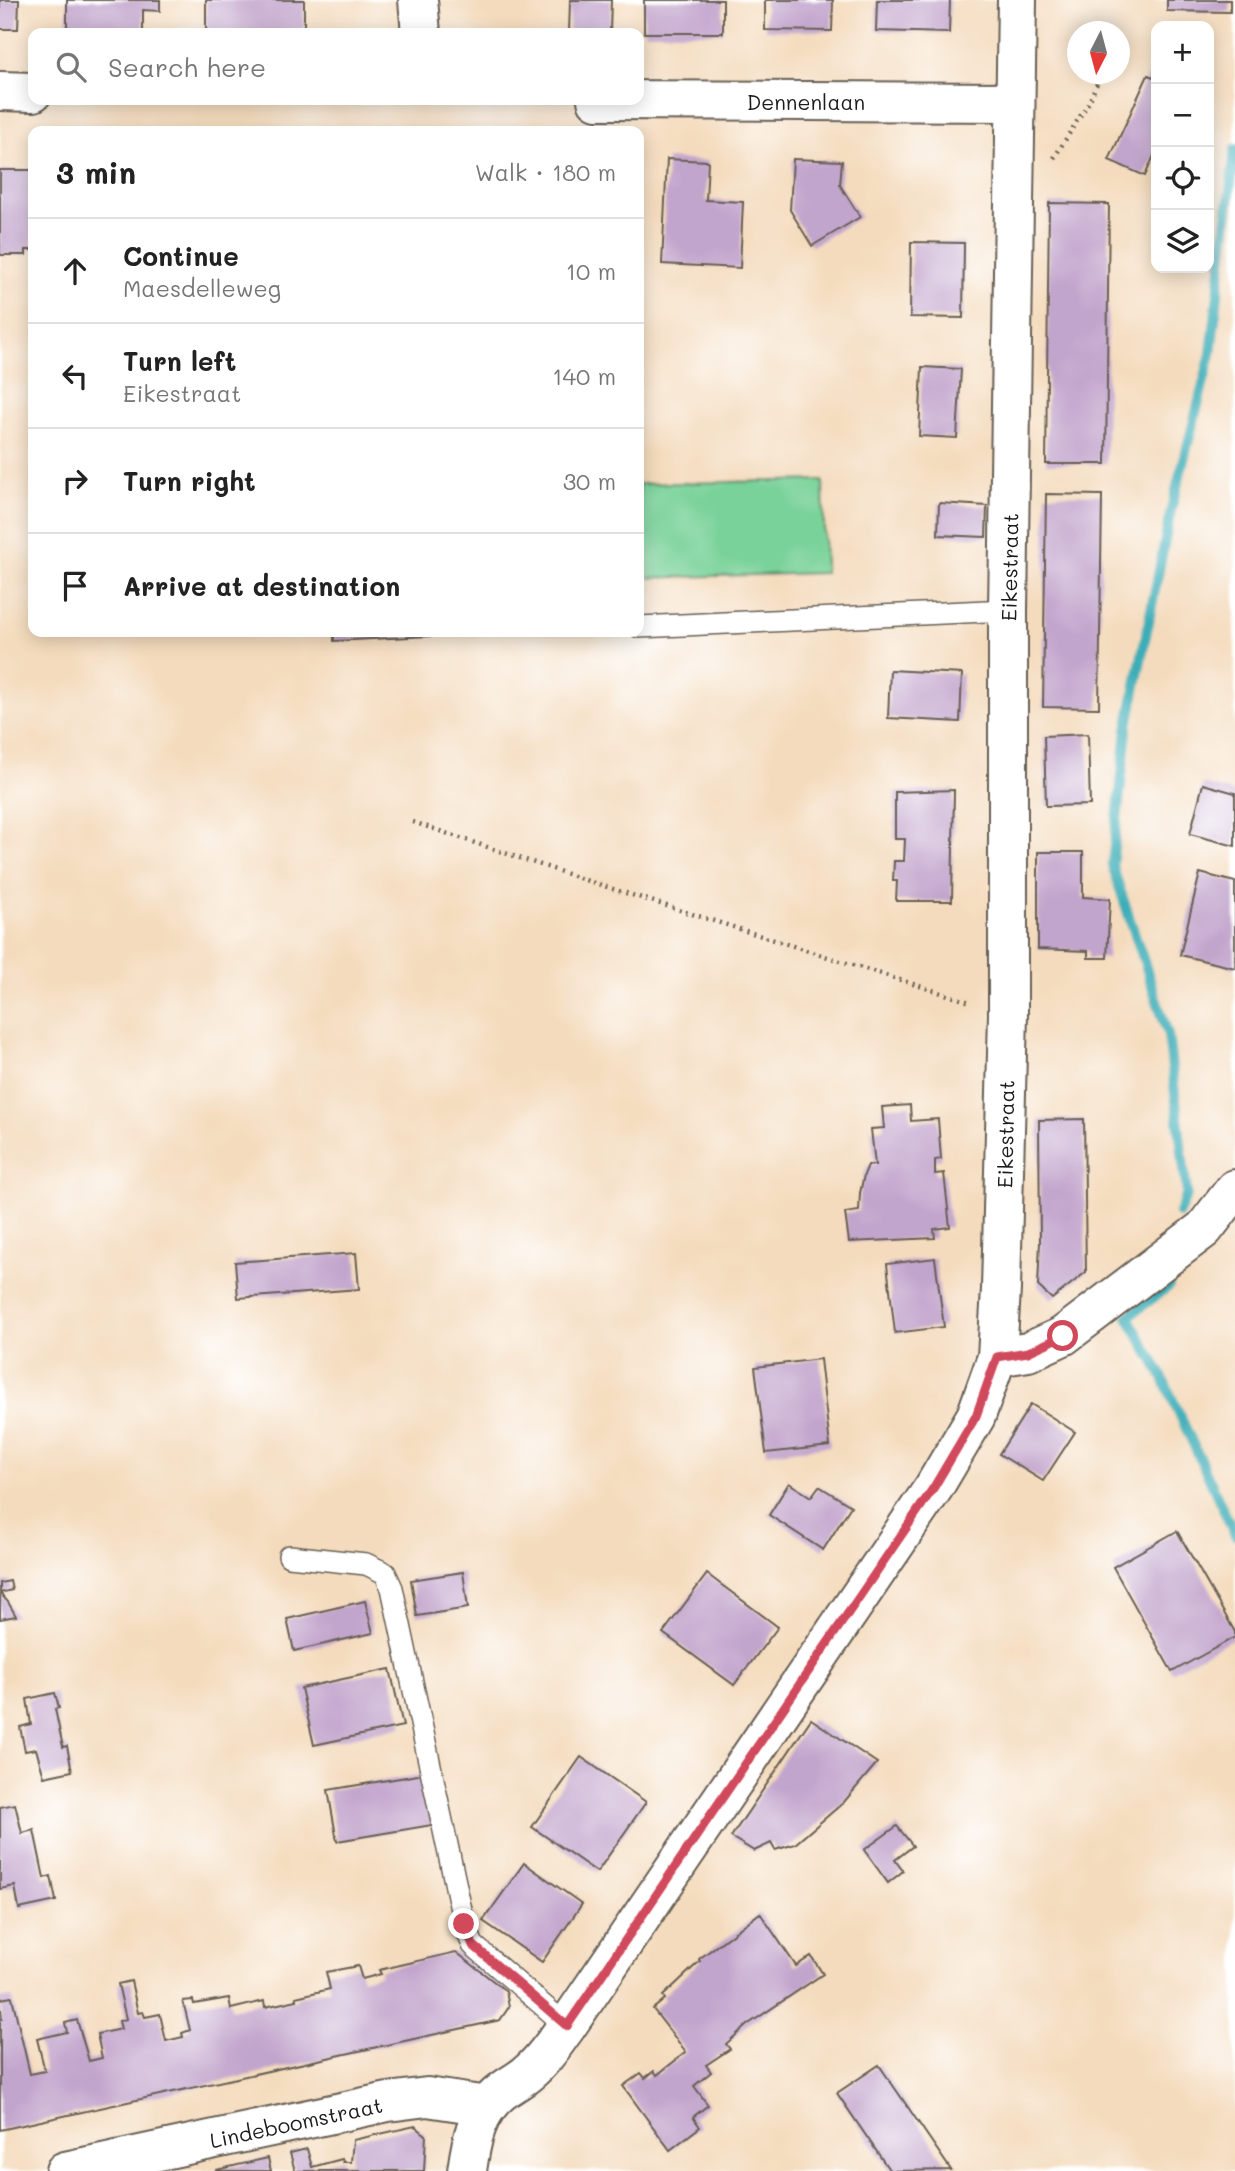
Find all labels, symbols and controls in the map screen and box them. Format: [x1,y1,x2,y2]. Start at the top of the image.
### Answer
north arrow [1067,21,1130,84]
map controls [1151,21,1214,273]
button: + [1151,21,1214,84]
search box [28,28,644,105]
icon: search [52,48,90,86]
text: Search here [108,50,266,84]
button: − [1151,84,1214,147]
street label: Dennenlaan [747,88,865,115]
button: locate [1151,147,1214,210]
text: 3 min [56,152,136,192]
text: Walk · 180 m [475,157,616,187]
button: layers [1151,210,1214,273]
text: Continue [123,239,239,273]
icon: ahead [56,252,94,290]
text: 10 m [566,256,616,286]
text: Maesdelleweg [123,273,281,303]
text: Turn left [123,344,236,378]
icon: left [56,357,94,395]
text: 140 m [552,361,616,391]
text: Eikestraat [123,378,241,408]
icon: right [56,462,94,500]
text: Turn right [123,464,256,498]
text: 30 m [563,466,616,496]
street label: Eikestraat [995,513,1023,621]
icon: arrive [56,567,94,605]
text: Arrive at destination [123,569,400,603]
street label: Eikestraat [991,1080,1019,1188]
route start [1047,1320,1078,1351]
route end [448,1908,479,1939]
street label: Lindeboomstraat [207,2091,385,2153]

